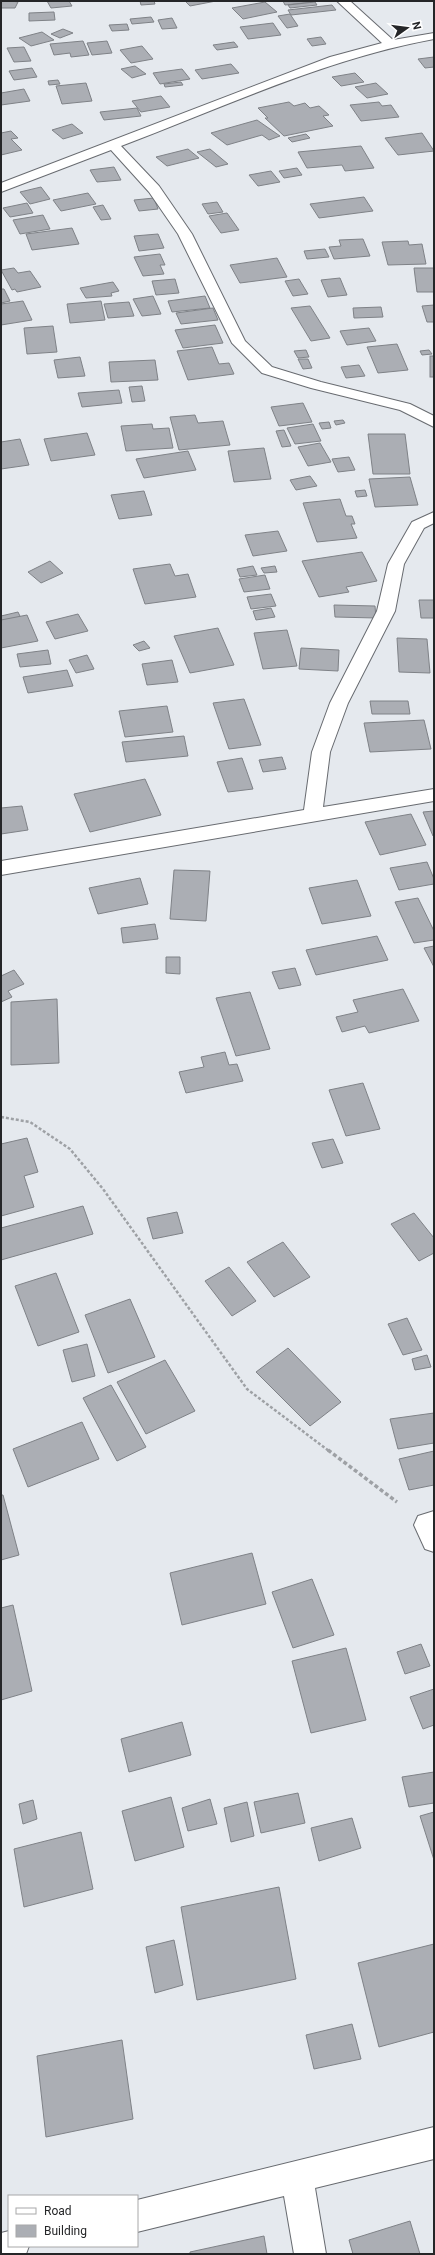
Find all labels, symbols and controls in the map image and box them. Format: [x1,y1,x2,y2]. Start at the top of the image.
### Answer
north arrow [387,8,427,48]
text: N [409,20,424,31]
legend [8,2195,138,2247]
text: Road [44,2204,72,2218]
text: Building [44,2224,87,2238]

